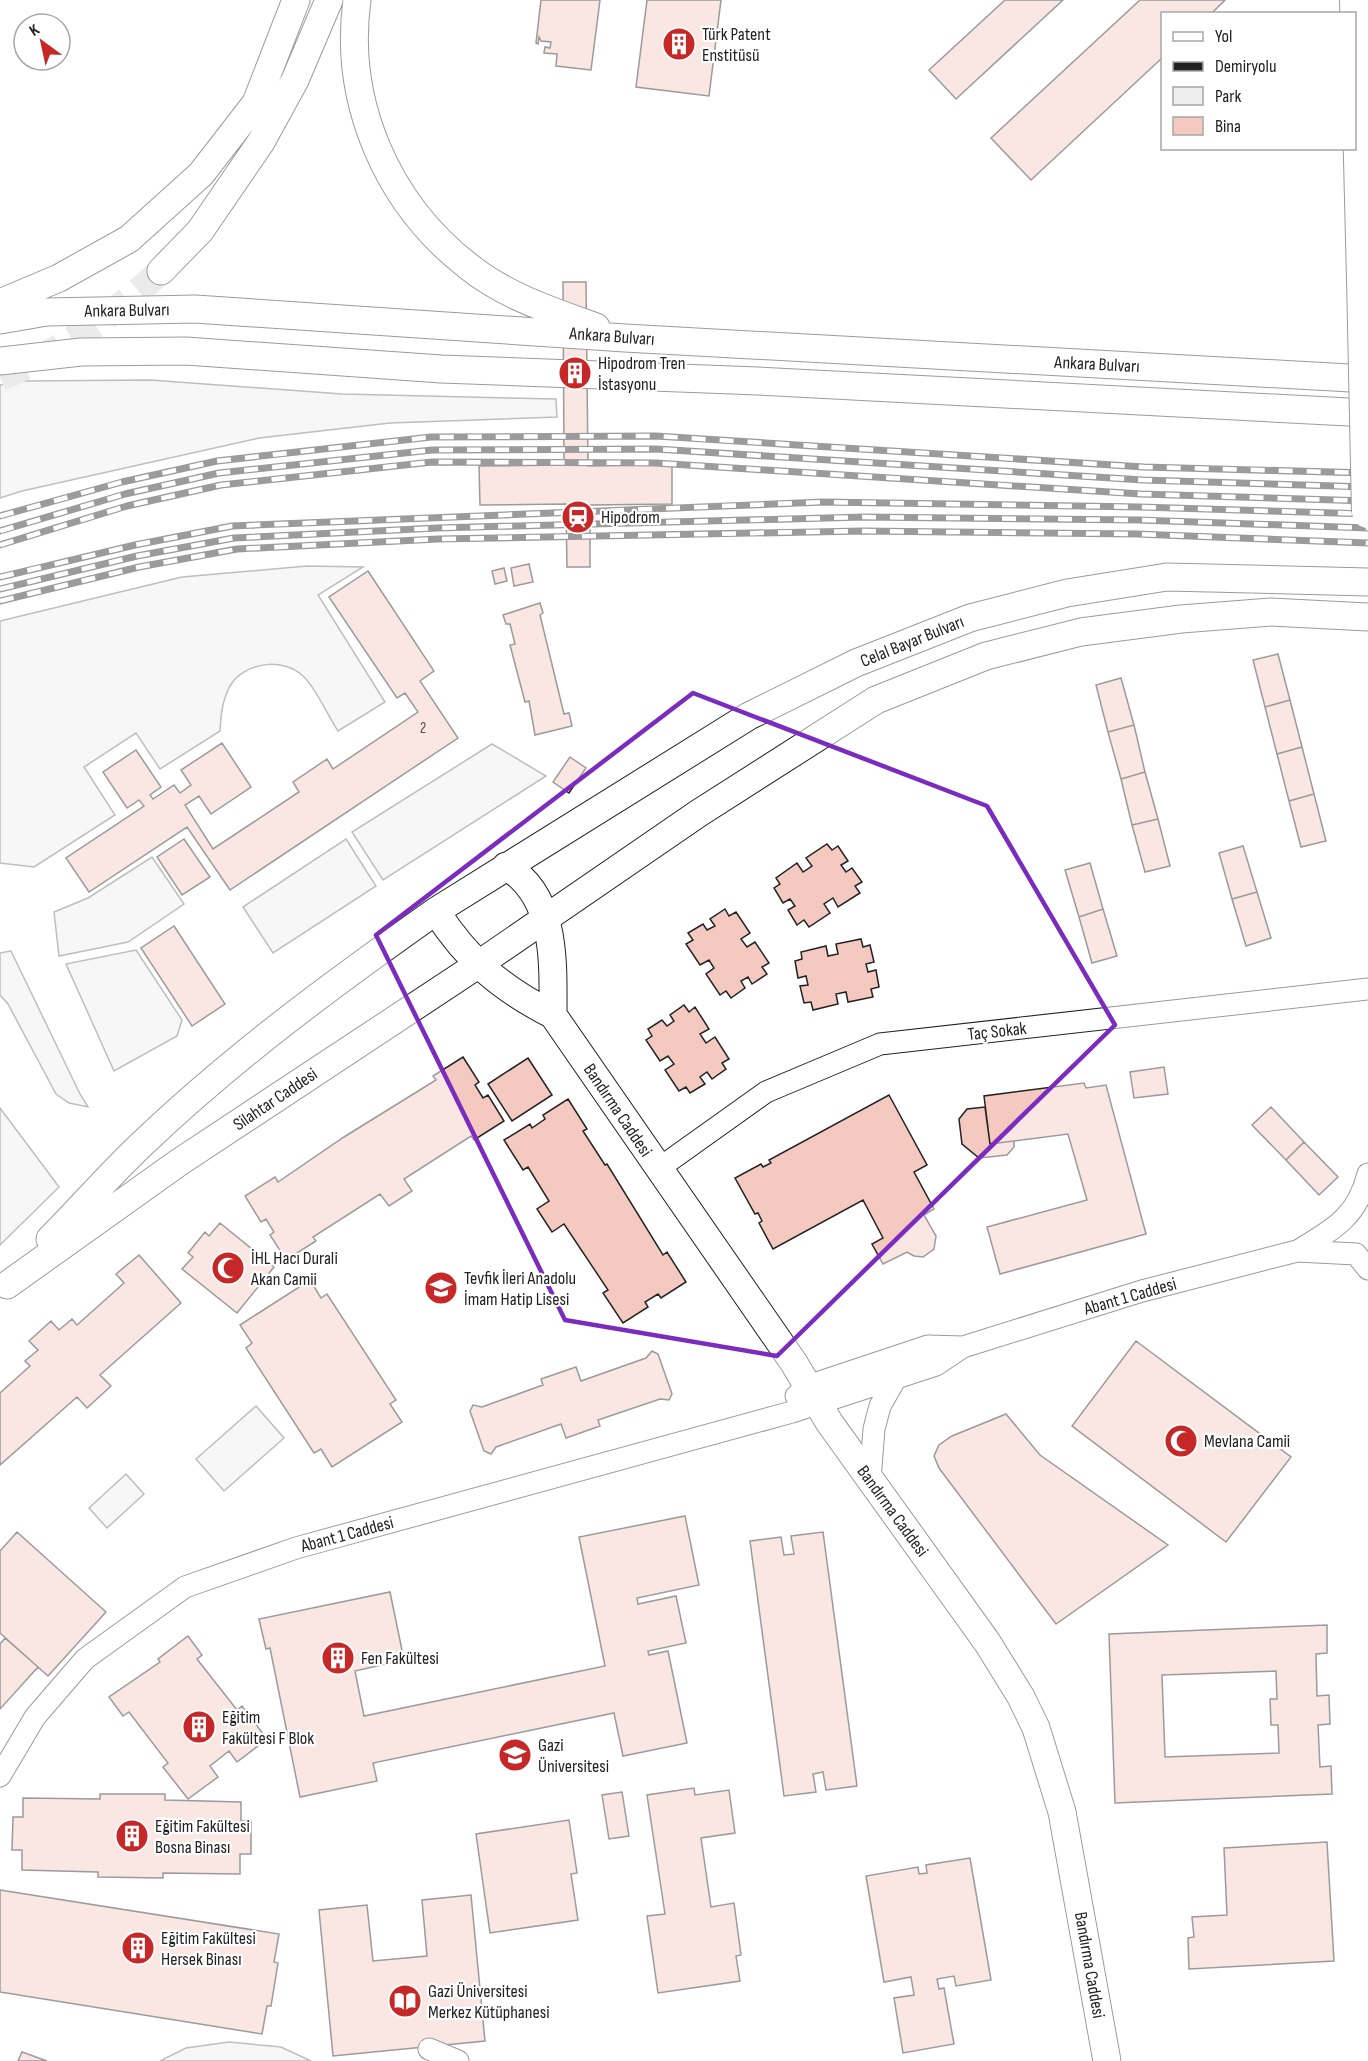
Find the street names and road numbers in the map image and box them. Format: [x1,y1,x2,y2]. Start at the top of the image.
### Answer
street label: Ankara Bulvarı [83,299,170,322]
street label: Ankara Bulvarı [568,323,655,350]
street label: Ankara Bulvarı [1053,352,1140,377]
street label: Celal Bayar Bulvarı [857,611,967,672]
street label: Taç Sokak [967,1018,1028,1045]
street label: Bandırma Caddesi [579,1060,656,1161]
street label: Silahtar Caddesi [229,1064,321,1135]
street label: Abant 1 Caddesi [1081,1273,1179,1320]
street label: Bandırma Caddesi [853,1462,933,1561]
street label: Abant 1 Caddesi [298,1512,396,1557]
street label: Bandırma Caddesi [1070,1910,1109,2020]

